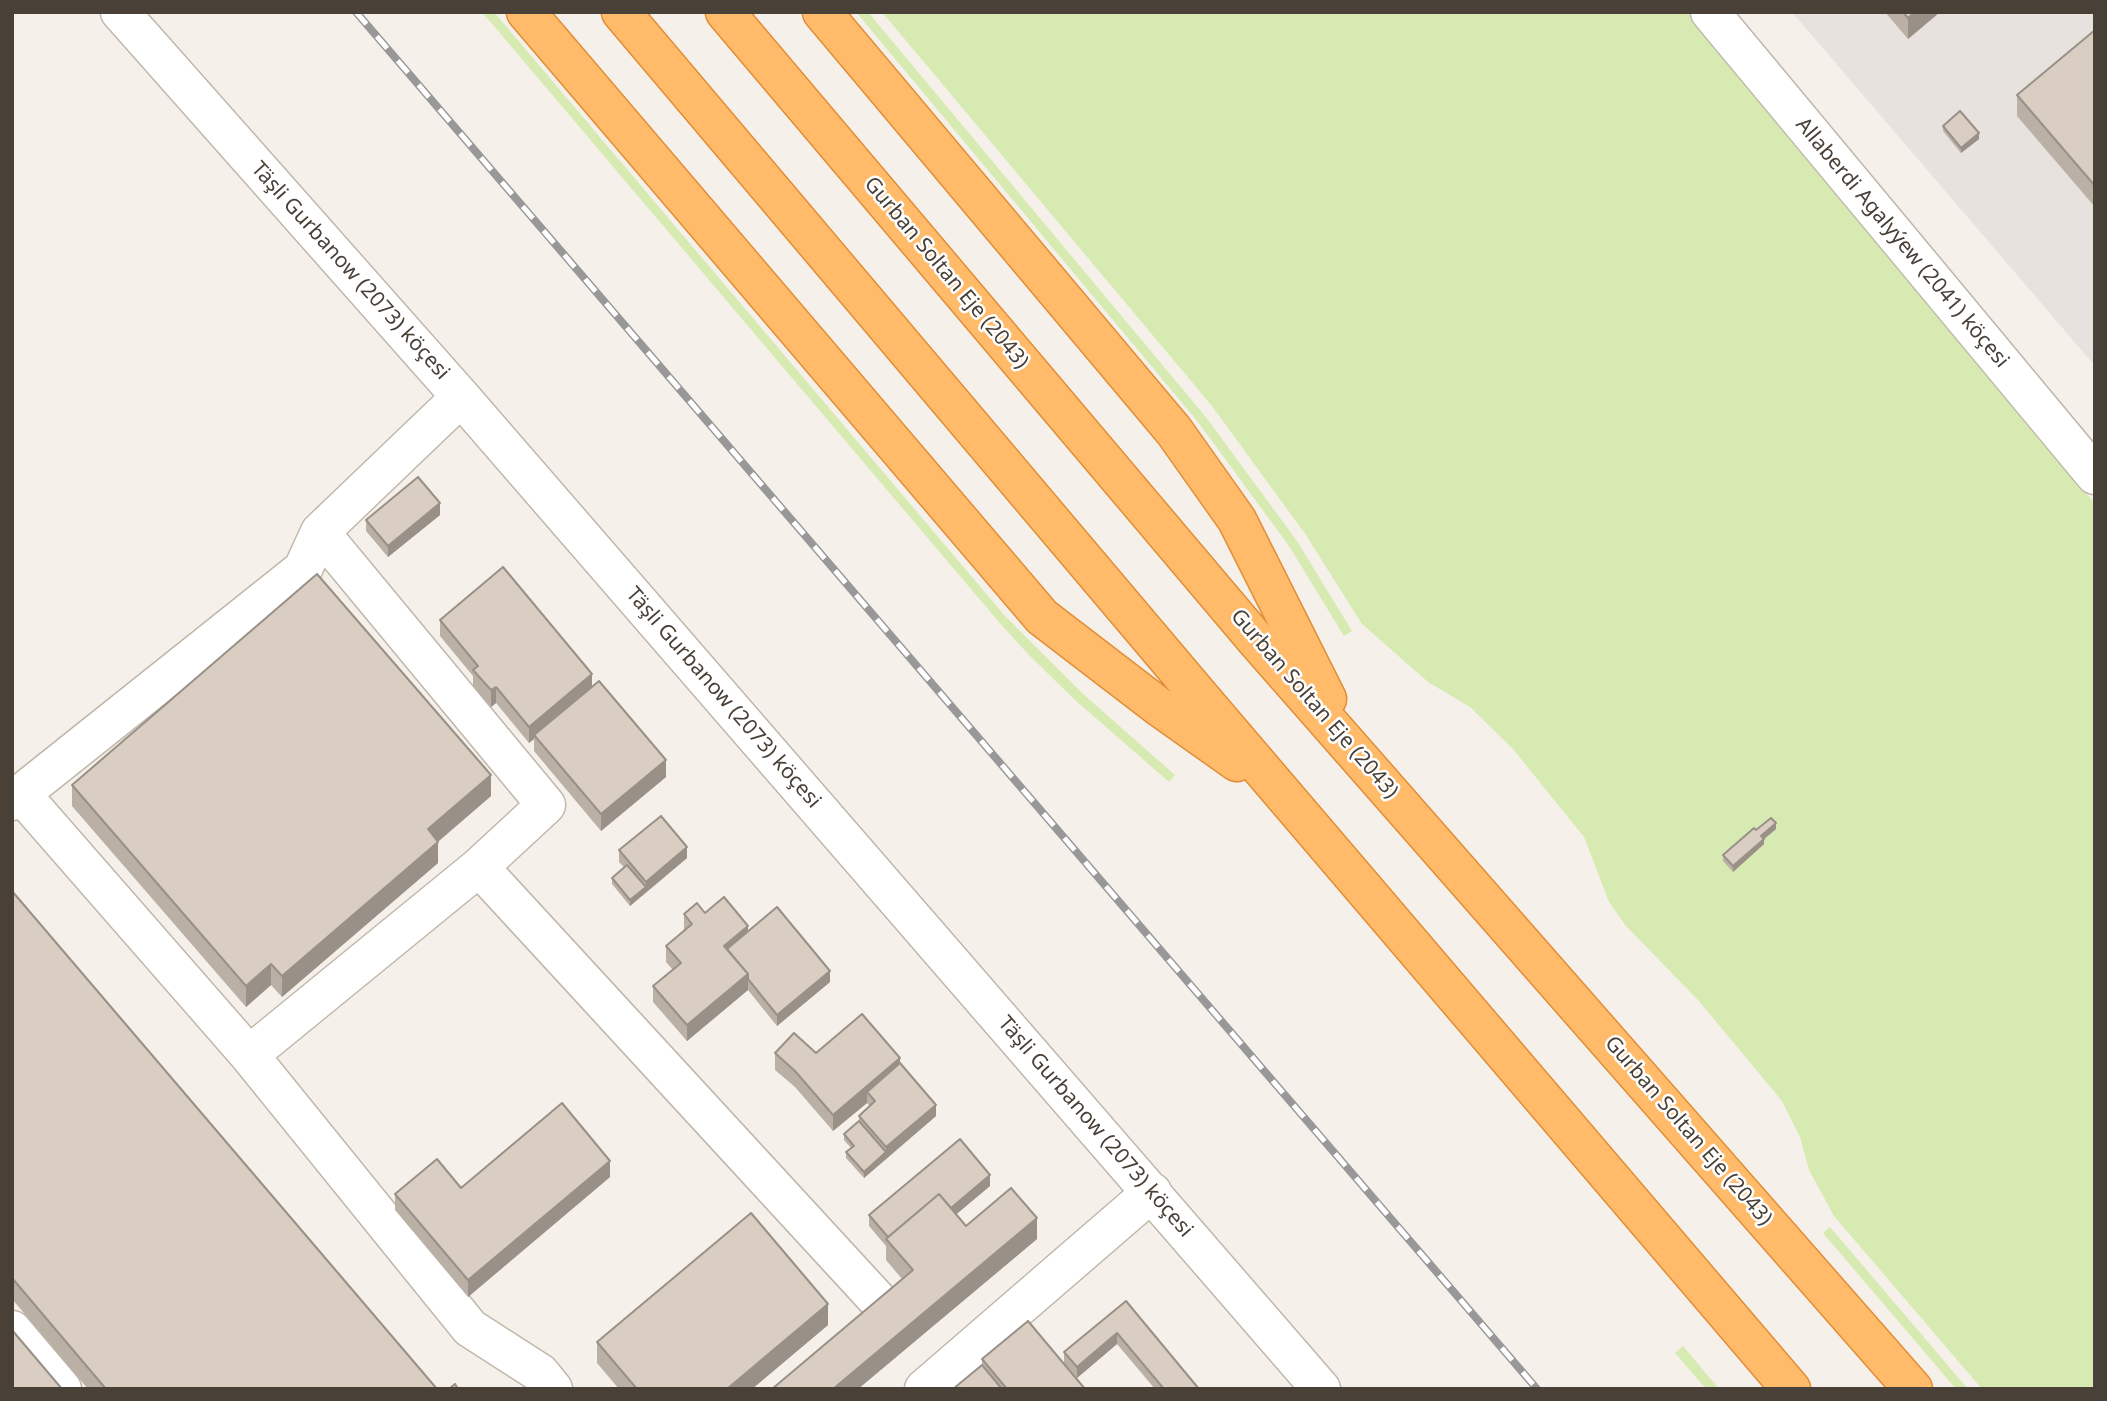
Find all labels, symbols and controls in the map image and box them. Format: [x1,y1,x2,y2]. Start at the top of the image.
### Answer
street label: Allaberdi Agalyýew (2041) köçesi [1790,113,2014,373]
street label: Täşli Gurbanow (2073) köçesi [245,157,455,385]
street label: Gurban Soltan Eje (2043) [858,172,1034,374]
street label: Täşli Gurbanow (2073) köçesi [620,582,826,814]
street label: Gurban Soltan Eje (2043) [1225,604,1403,804]
street label: Täşli Gurbanow (2073) köçesi [992,1011,1198,1243]
street label: Gurban Soltan Eje (2043) [1599,1031,1777,1231]

